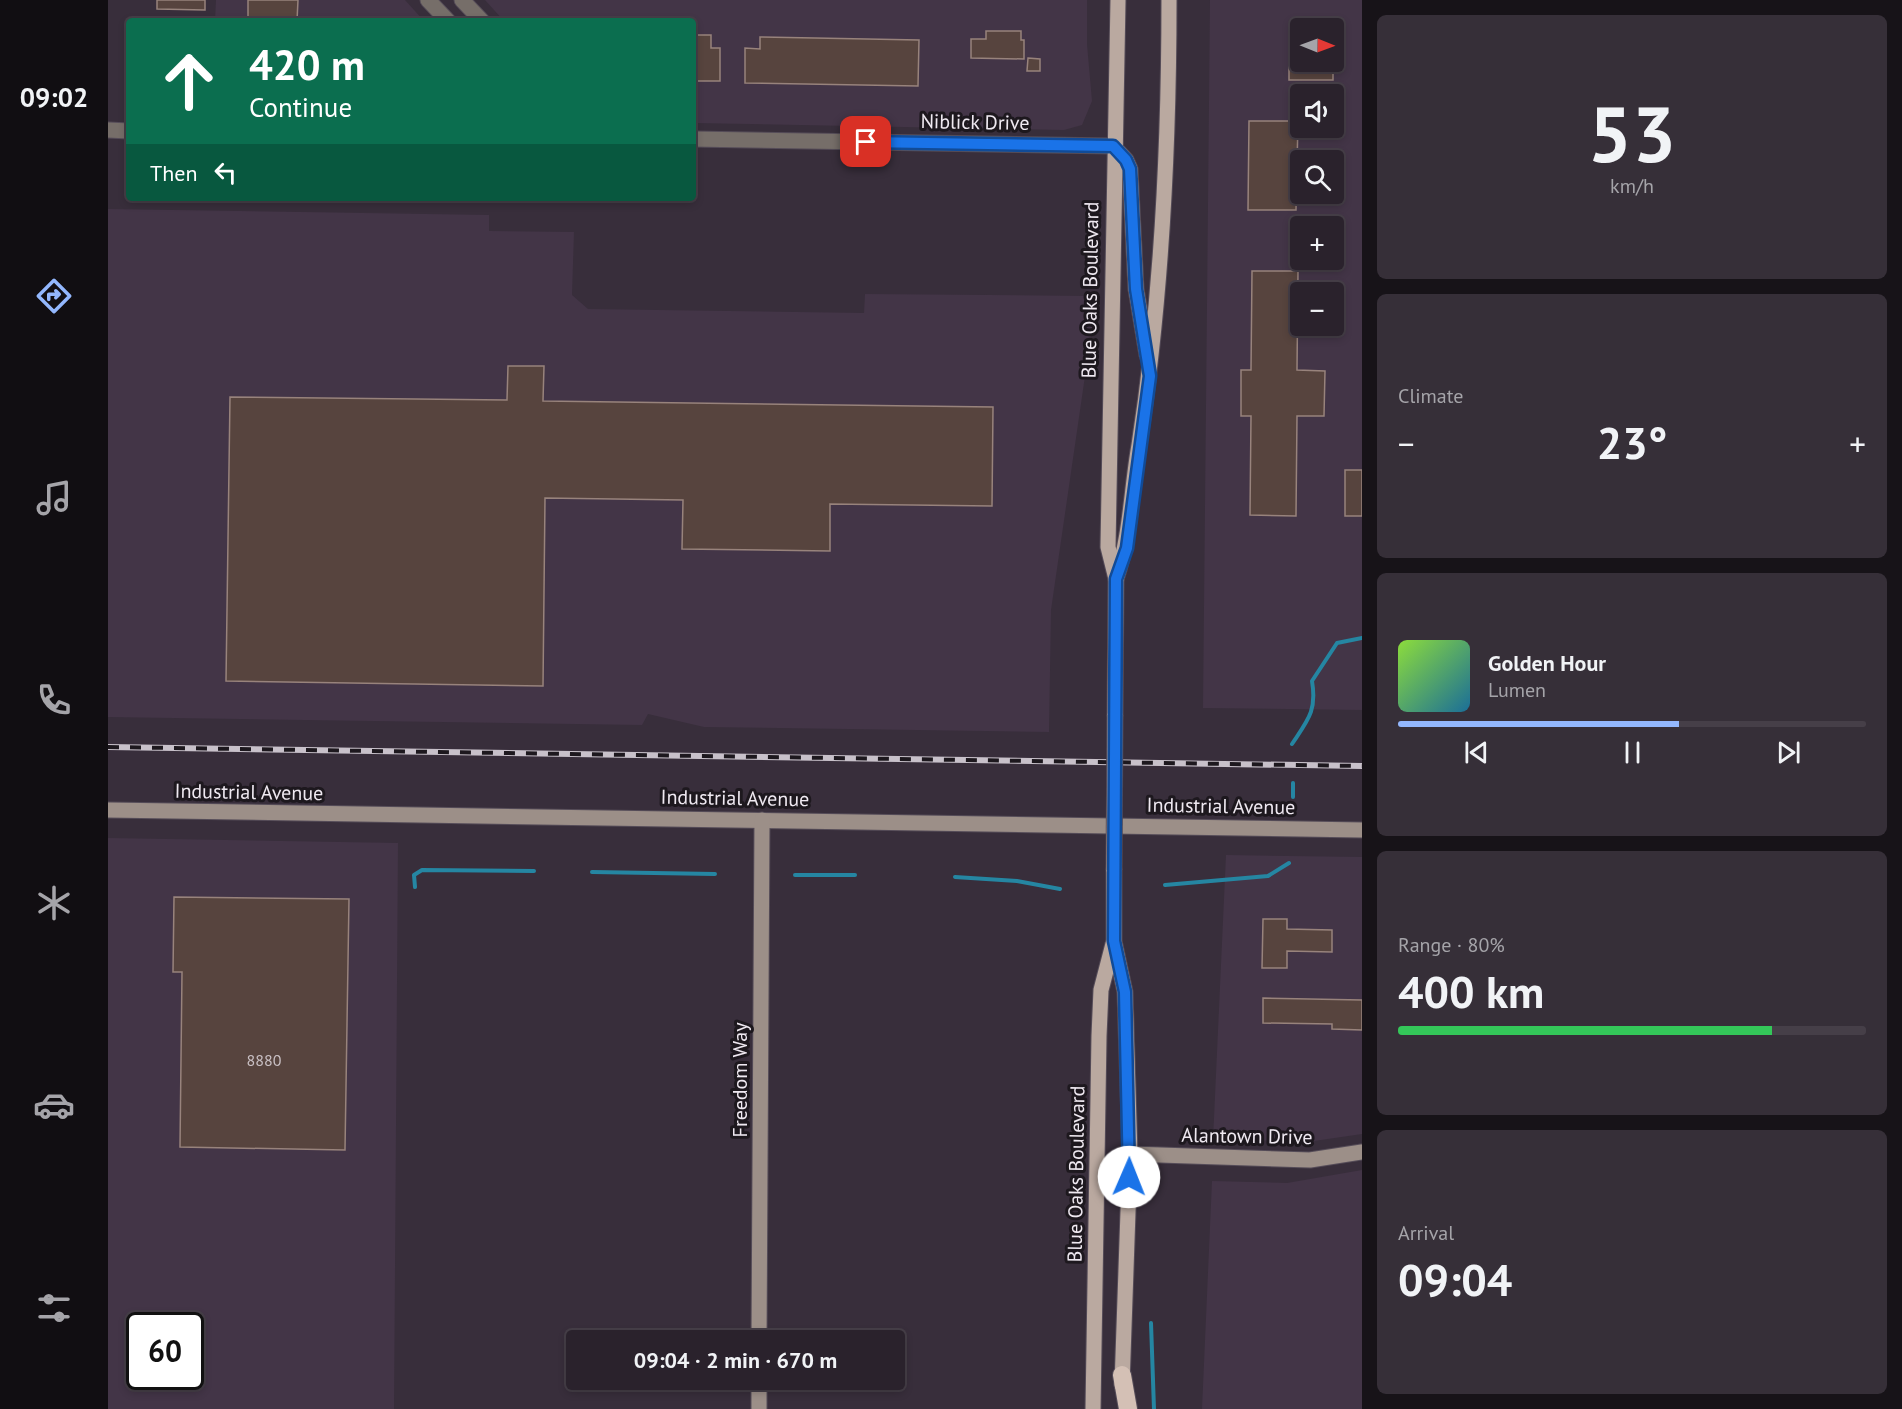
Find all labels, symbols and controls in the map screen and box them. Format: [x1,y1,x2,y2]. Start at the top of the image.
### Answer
north arrow [1290,18,1344,72]
map controls [1290,18,1344,336]
text: 420 m [249,37,365,92]
icon: ahead [150,42,228,120]
text: 09:02 [20,80,88,114]
text: 53 [1588,83,1676,184]
button: sound [1290,84,1344,138]
text: Continue [249,90,352,124]
street label: Niblick Drive [920,108,1030,136]
pin [840,116,891,167]
icon: arrive [849,125,882,158]
button: search [1290,150,1344,204]
icon: left [209,156,242,189]
text: Then [150,159,197,187]
text: km/h [1610,173,1654,199]
street label: Blue Oaks Boulevard [1075,201,1105,379]
button: + [1290,216,1344,270]
icon: directions [33,275,75,317]
button: − [1290,282,1344,336]
text: Climate [1398,383,1464,409]
text: 23° [1597,413,1667,471]
text: − [1398,422,1415,465]
text: + [1849,422,1866,465]
icon: music [33,477,75,519]
text: Golden Hour [1488,649,1606,677]
text: Lumen [1488,677,1546,703]
icon: phone [33,679,75,721]
icon: previous [1460,736,1493,769]
icon: pause [1616,736,1649,769]
icon: next [1772,736,1805,769]
street label: Industrial Avenue [174,778,324,806]
street label: Industrial Avenue [660,784,810,812]
street label: Industrial Avenue [1146,792,1296,820]
icon: climate [33,882,75,924]
text: Range · 80% [1398,932,1505,958]
text: 400 km [1398,962,1544,1020]
street label: Freedom Way [727,1022,753,1137]
house number: 8880 [247,1050,282,1070]
icon: car [33,1084,75,1126]
street label: Blue Oaks Boulevard [1061,1085,1091,1263]
street label: Alantown Drive [1181,1122,1313,1150]
position arrow [1097,1145,1161,1209]
text: Arrival [1398,1220,1454,1246]
text: 09:04 [1398,1250,1512,1308]
icon: filters [33,1287,75,1329]
speed limit sign: 60 [126,1312,204,1390]
text: 09:04 · 2 min · 670 m [634,1346,837,1374]

